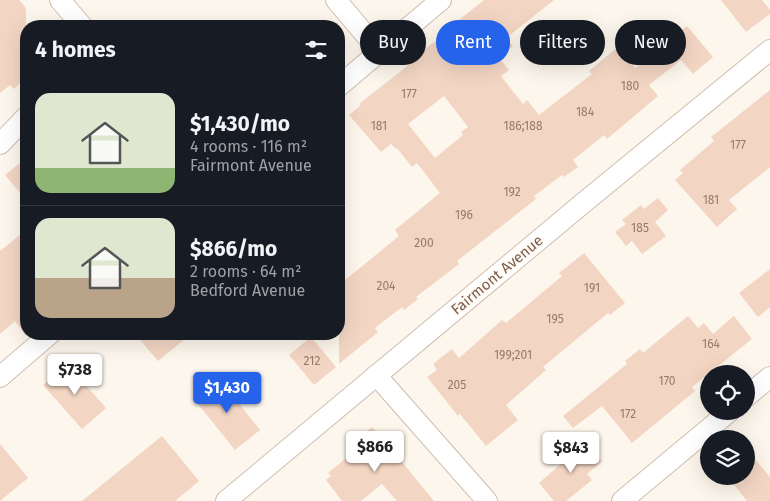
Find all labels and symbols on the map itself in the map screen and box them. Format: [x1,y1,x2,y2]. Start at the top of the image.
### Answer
house number: 180 [621,79,640,93]
house number: 177 [401,87,417,101]
house number: 184 [576,105,595,119]
house number: 181 [371,119,387,133]
house number: 186;188 [503,119,543,133]
house number: 177 [730,138,746,152]
house number: 192 [503,185,521,199]
house number: 181 [703,193,719,207]
house number: 196 [455,208,473,222]
house number: 185 [631,221,649,235]
street label: Fairmont Avenue [447,231,547,319]
house number: 200 [414,236,434,250]
house number: 204 [376,279,396,293]
house number: 191 [584,281,600,295]
house number: 195 [546,312,564,326]
house number: 164 [702,337,721,351]
house number: 199;201 [494,348,532,362]
pin: $738 [45,354,105,396]
house number: 212 [304,354,320,368]
pin: $1,430 [186,372,268,414]
house number: 170 [658,374,676,388]
house number: 205 [448,378,466,392]
house number: 172 [620,407,636,421]
pin: $866 [345,430,405,473]
pin: $843 [541,432,601,474]

